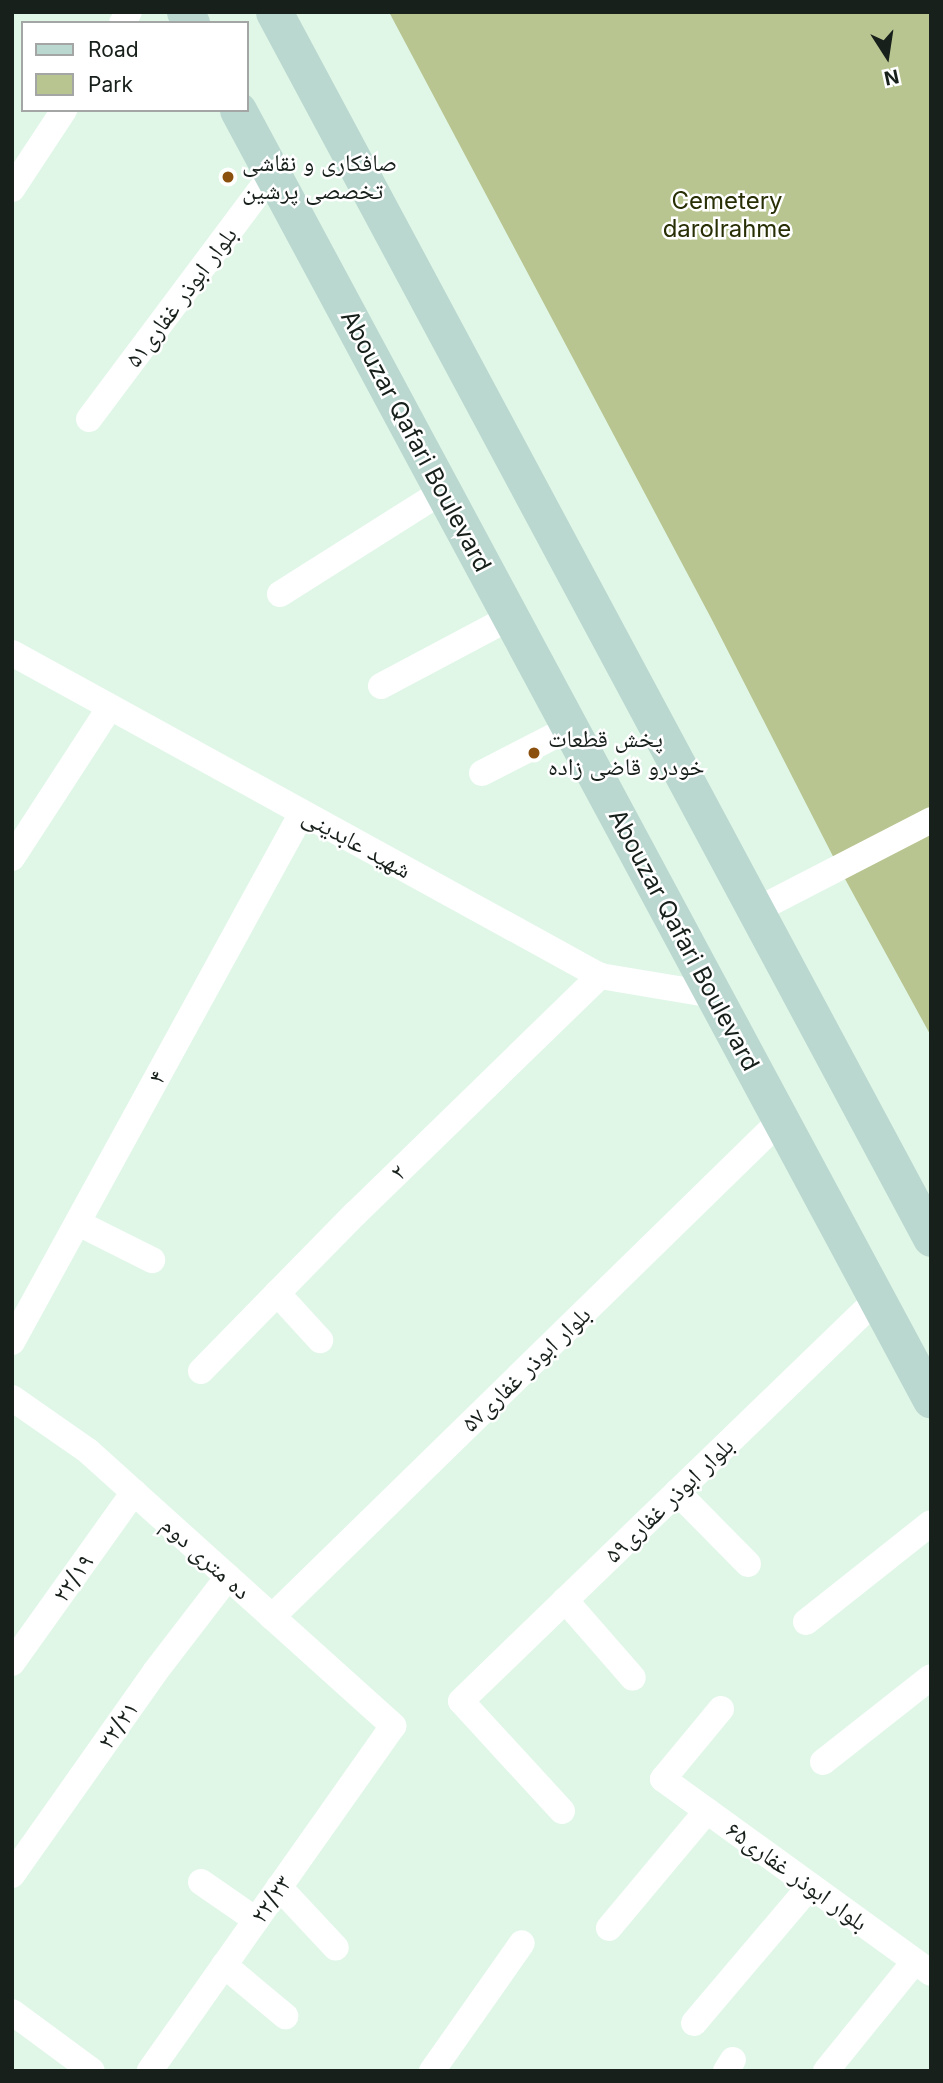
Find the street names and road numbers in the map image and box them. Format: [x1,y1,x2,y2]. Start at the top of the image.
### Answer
street label: بلوار ابوذر غفاری۵۱ [119,221,243,373]
street label: Abouzar Qafari Boulevard [335,305,497,577]
street label: شهید عابدینی [298,801,416,885]
street label: Abouzar Qafari Boulevard [603,804,765,1076]
street label: ۴ [142,1065,172,1089]
street label: ۲ [384,1158,412,1186]
street label: بلوار ابوذر غفاری۵۷ [456,1300,596,1438]
street label: بلوار ابوذر غفاری۵۹ [599,1431,739,1569]
street label: ده متری دوم [155,1510,257,1606]
street label: ۲۲/۱۹ [46,1549,100,1607]
street label: ۲۲/۲۱ [91,1696,145,1754]
street label: بلوار ابوذر غفاری۶۵ [721,1815,873,1937]
street label: ۲۲/۲۳ [244,1870,298,1928]

